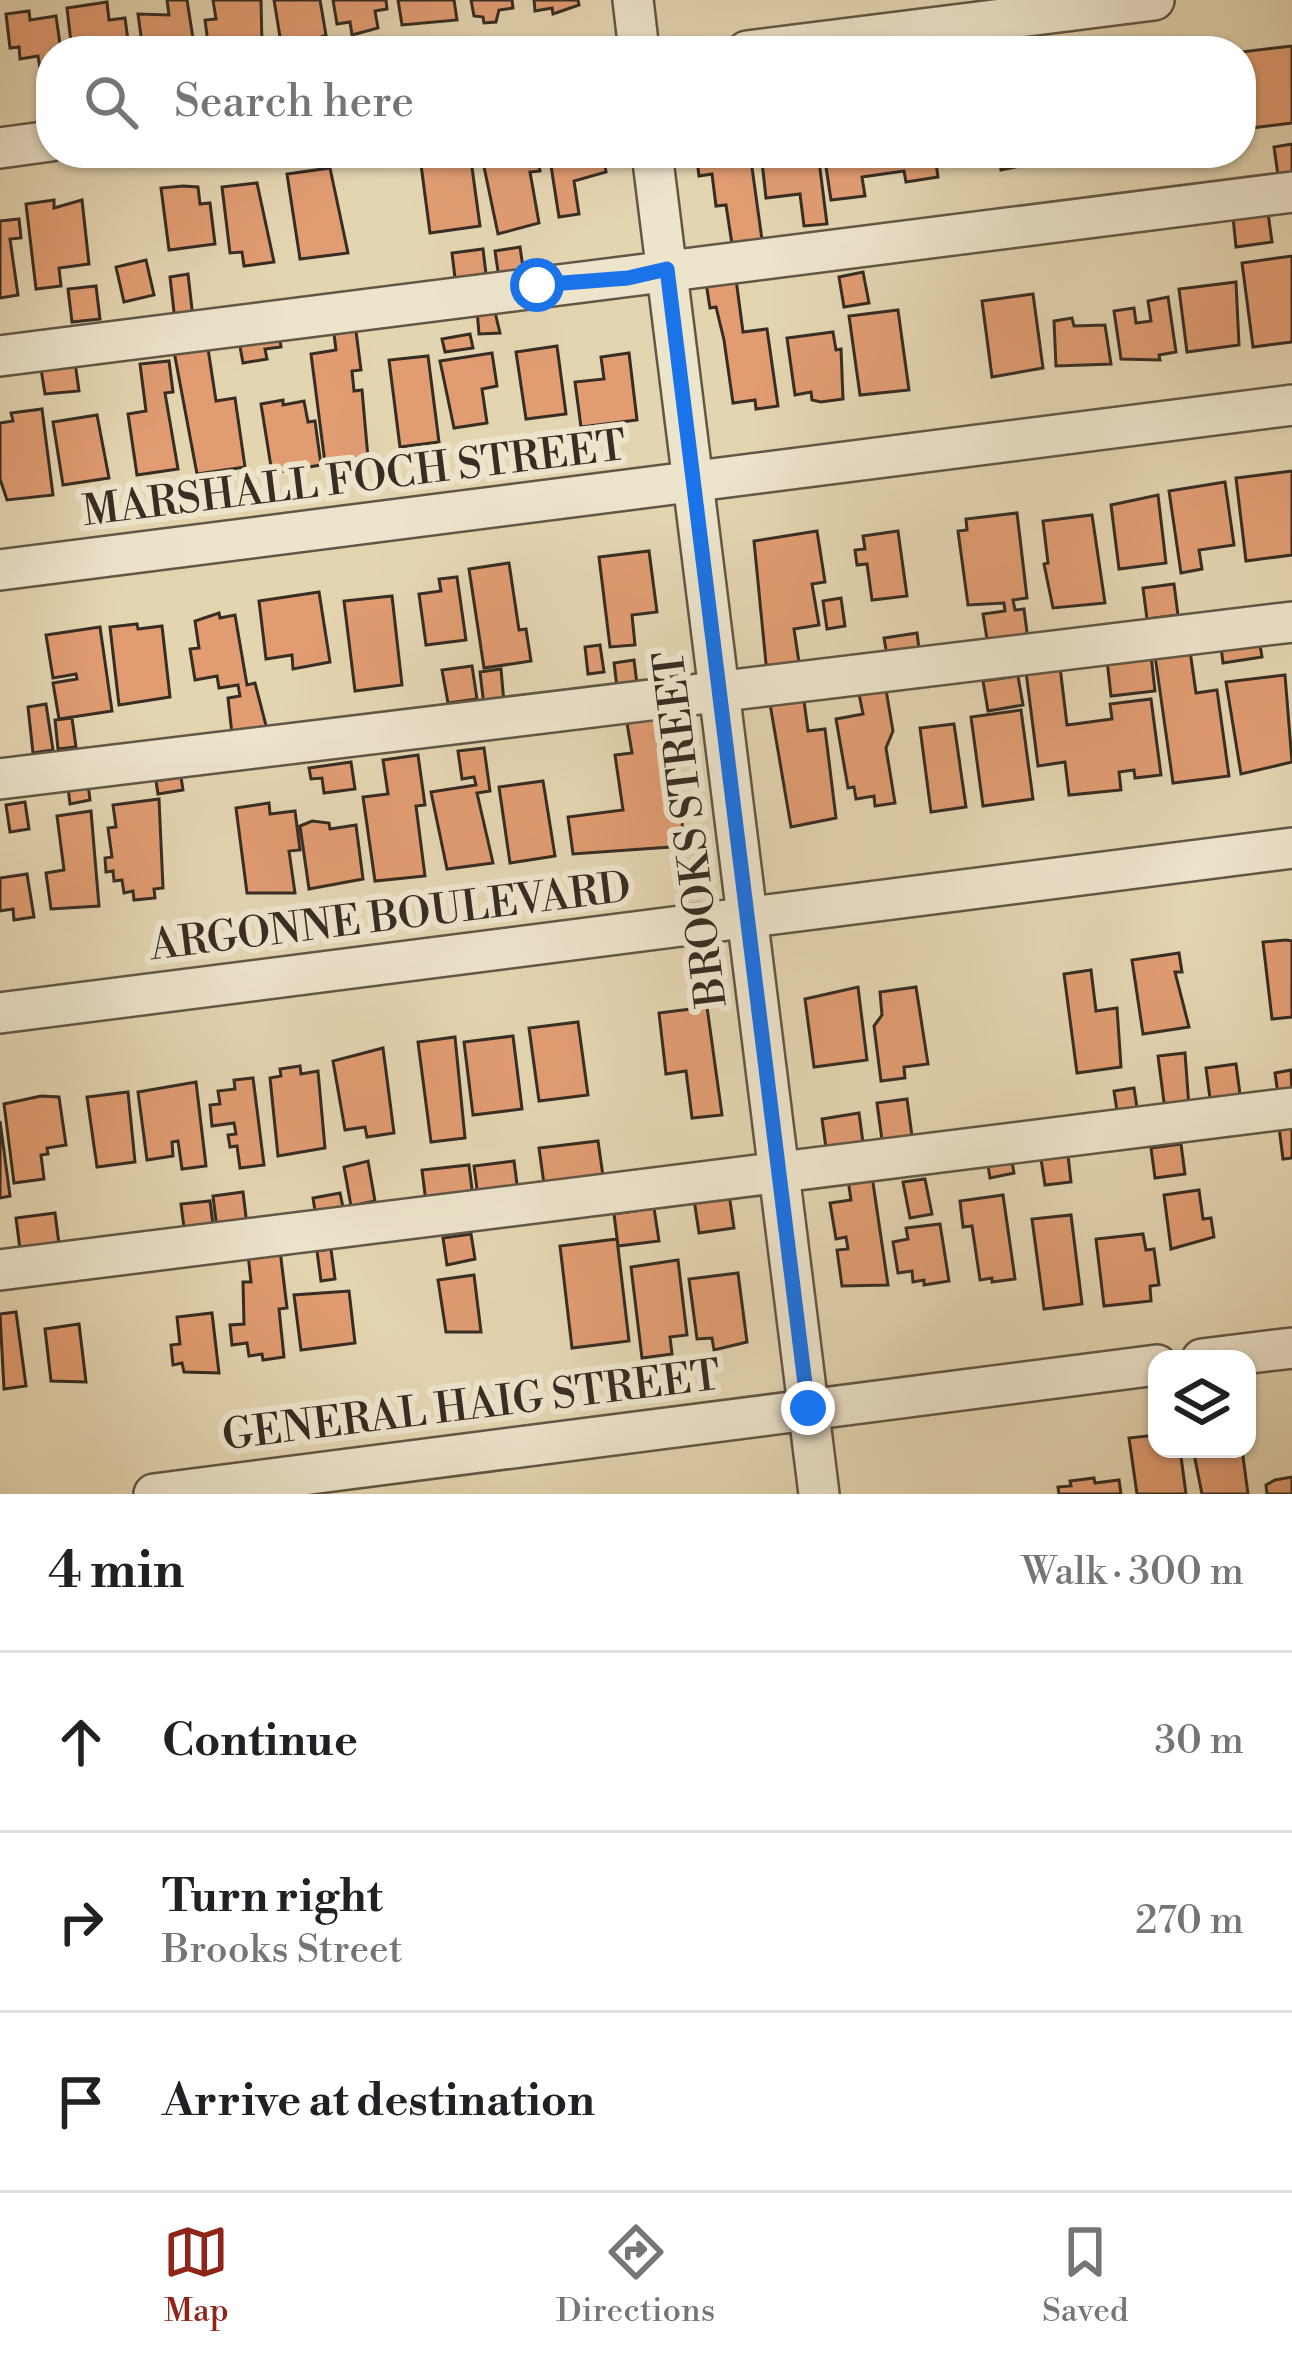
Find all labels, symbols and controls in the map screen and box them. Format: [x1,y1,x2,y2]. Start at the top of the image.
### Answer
search box [36,36,1256,168]
icon: search [78,69,144,135]
text: Search here [174,74,414,131]
route start [510,258,564,312]
street label: MARSHALL FOCH STREET [80,420,629,539]
street label: BROOKS STREET [643,648,740,1011]
street label: ARGONNE BOULEVARD [146,862,634,973]
street label: GENERAL HAIG STREET [219,1350,723,1463]
map controls [1148,1350,1256,1458]
button: layers [1148,1350,1256,1458]
route end [781,1381,835,1435]
text: 4 min [48,1540,184,1604]
text: Walk · 300 m [1022,1548,1244,1597]
icon: ahead [48,1709,114,1775]
text: Continue [162,1713,358,1770]
text: 30 m [1154,1717,1244,1766]
text: Turn right [162,1869,383,1926]
icon: right [48,1889,114,1955]
text: 270 m [1135,1897,1244,1946]
text: Brooks Street [162,1926,403,1975]
icon: arrive [48,2069,114,2135]
text: Arrive at destination [162,2073,595,2130]
tab: Map [163,2219,229,2332]
tab: Directions [556,2219,715,2332]
tab: Saved [1042,2219,1129,2332]

